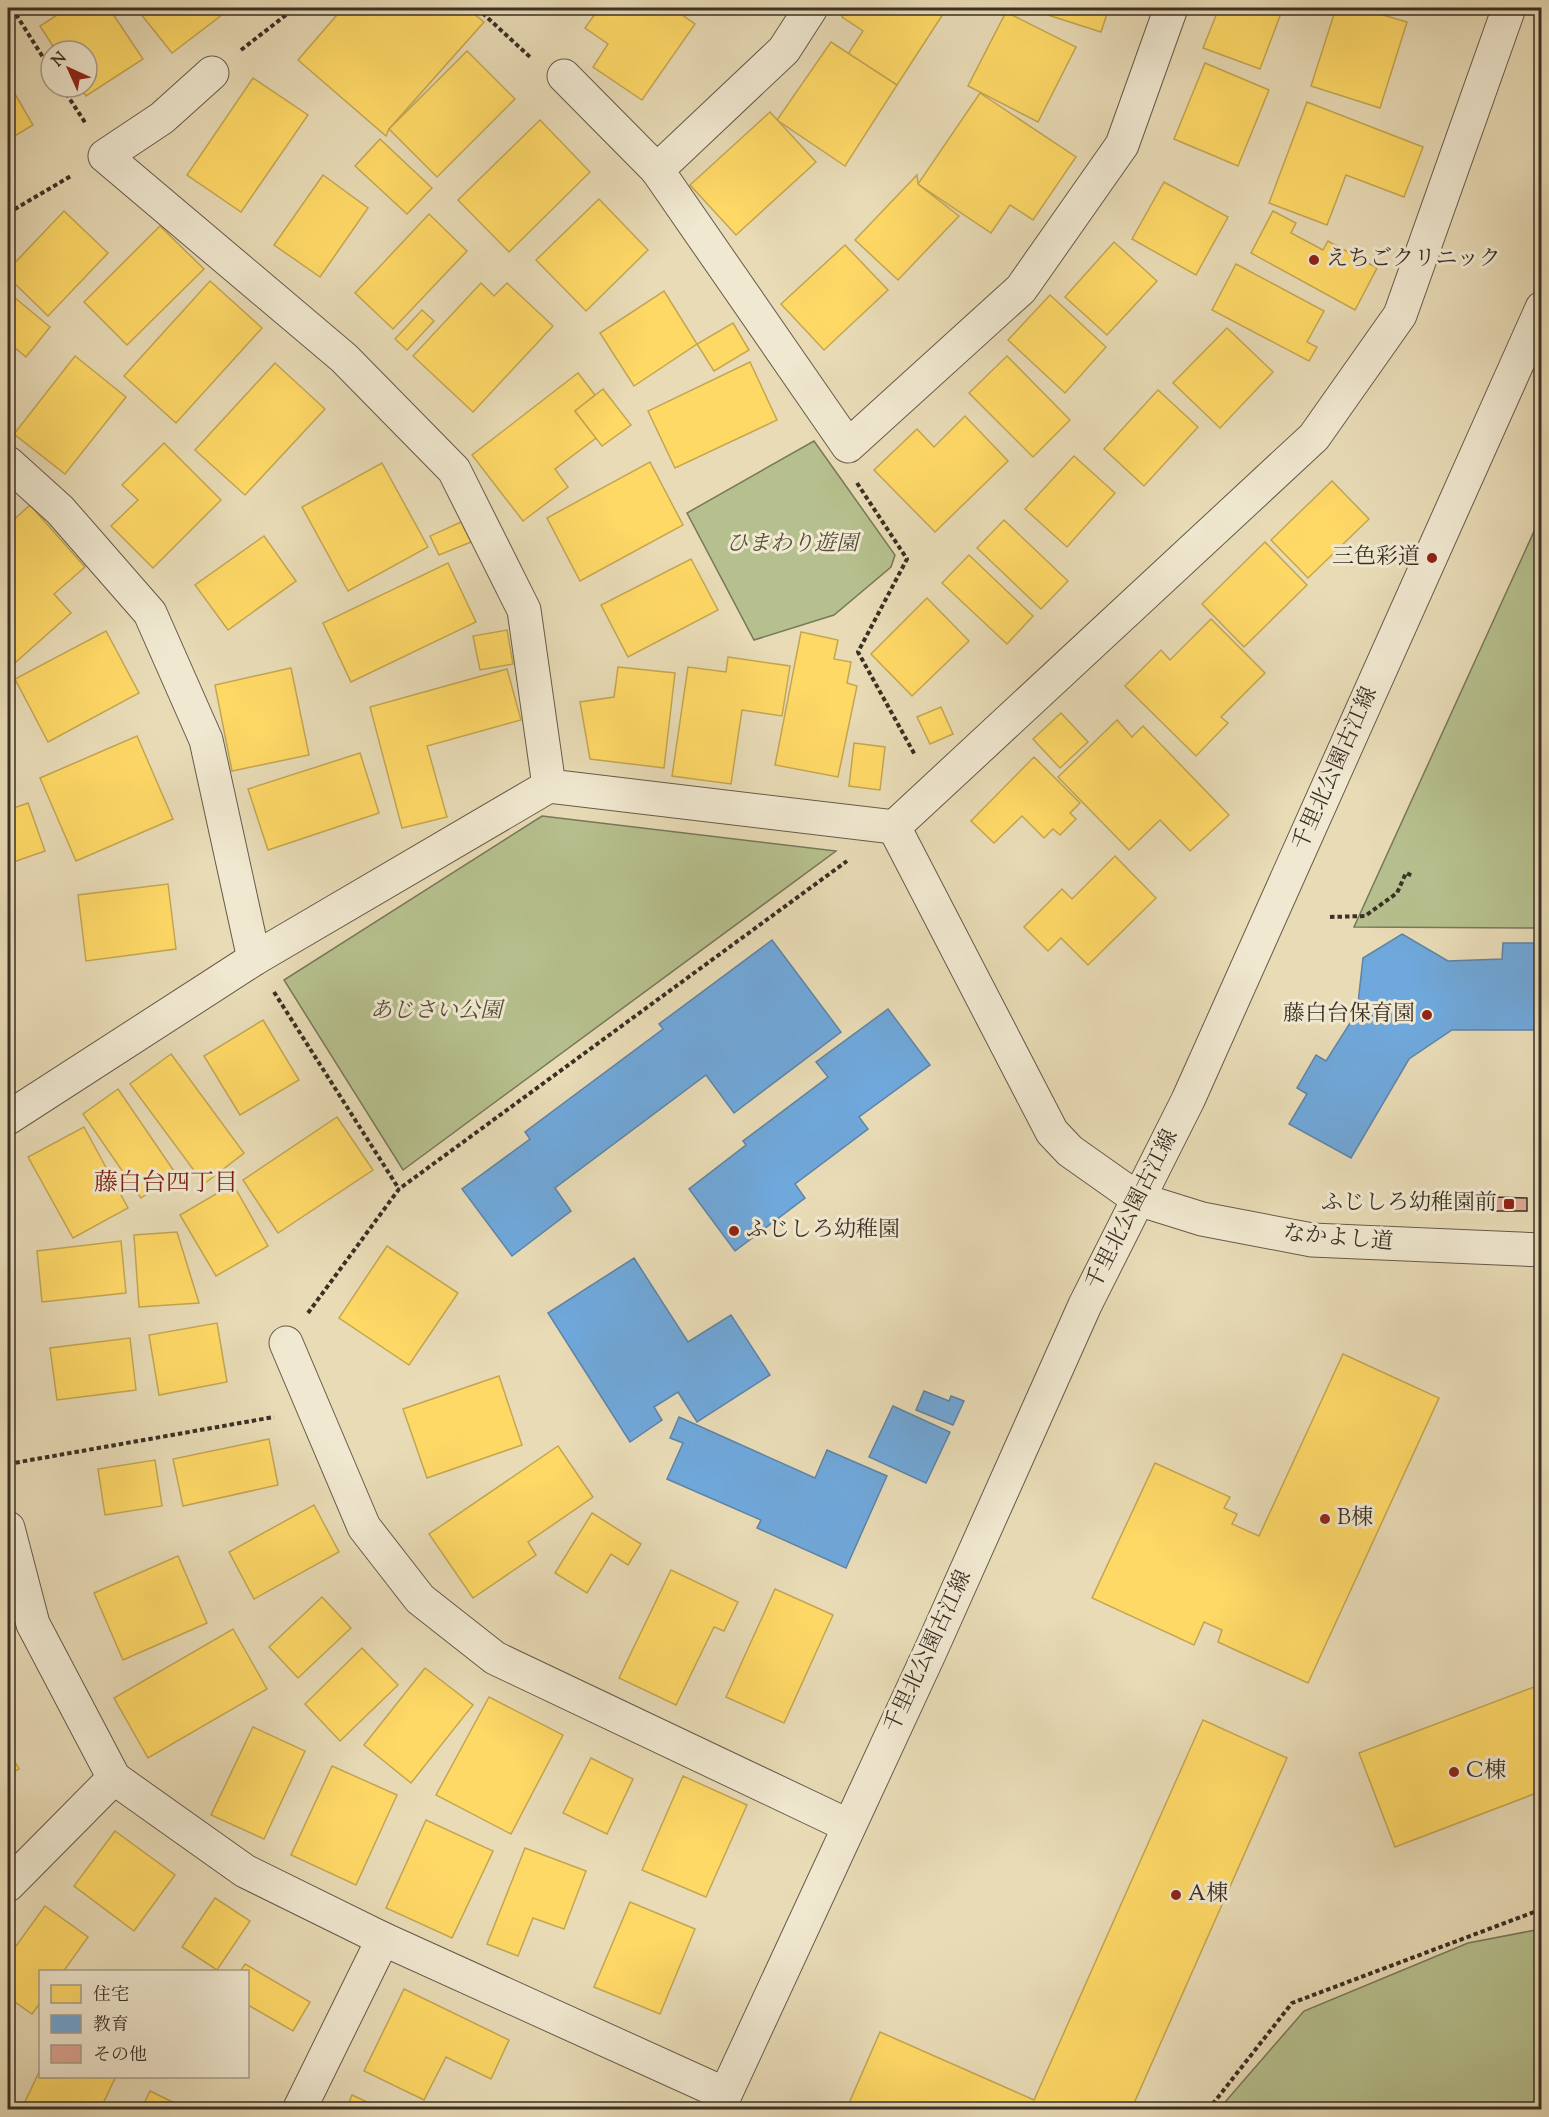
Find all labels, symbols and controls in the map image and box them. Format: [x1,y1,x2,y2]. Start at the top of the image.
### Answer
north arrow [39,39,99,99]
text: N [48,47,73,73]
place label: えちごクリニック [1326,244,1501,276]
marker: えちごクリニック [1307,253,1321,267]
park label: ひまわり遊園 [726,529,861,561]
place label: 三色彩道 [1332,542,1420,574]
marker: 三色彩道 [1425,551,1439,565]
street label: 千里北公園古江線 [1286,682,1386,856]
park label: あじさい公園 [370,996,505,1028]
place label: 藤白台保育園 [1283,999,1415,1031]
marker: 藤白台保育園 [1420,1008,1434,1022]
street label: 千里北公園古江線 [1079,1124,1187,1296]
district label: 藤白台四丁目 [94,1167,238,1201]
place label: ふじしろ幼稚園前 [1321,1188,1497,1220]
marker: ふじしろ幼稚園前 [1502,1197,1516,1211]
place label: ふじしろ幼稚園 [746,1215,900,1247]
street label: なかよし道 [1282,1218,1394,1260]
marker: ふじしろ幼稚園 [727,1224,741,1238]
place label: B棟 [1337,1503,1373,1535]
marker: B棟 [1318,1512,1332,1526]
street label: 千里北公園古江線 [877,1565,981,1739]
place label: C棟 [1466,1756,1506,1788]
marker: C棟 [1447,1765,1461,1779]
place label: A棟 [1188,1879,1228,1911]
marker: A棟 [1169,1888,1183,1902]
legend [39,1970,249,2078]
text: 住宅 [93,1983,129,2009]
text: 教育 [93,2013,129,2039]
text: その他 [93,2043,147,2069]

